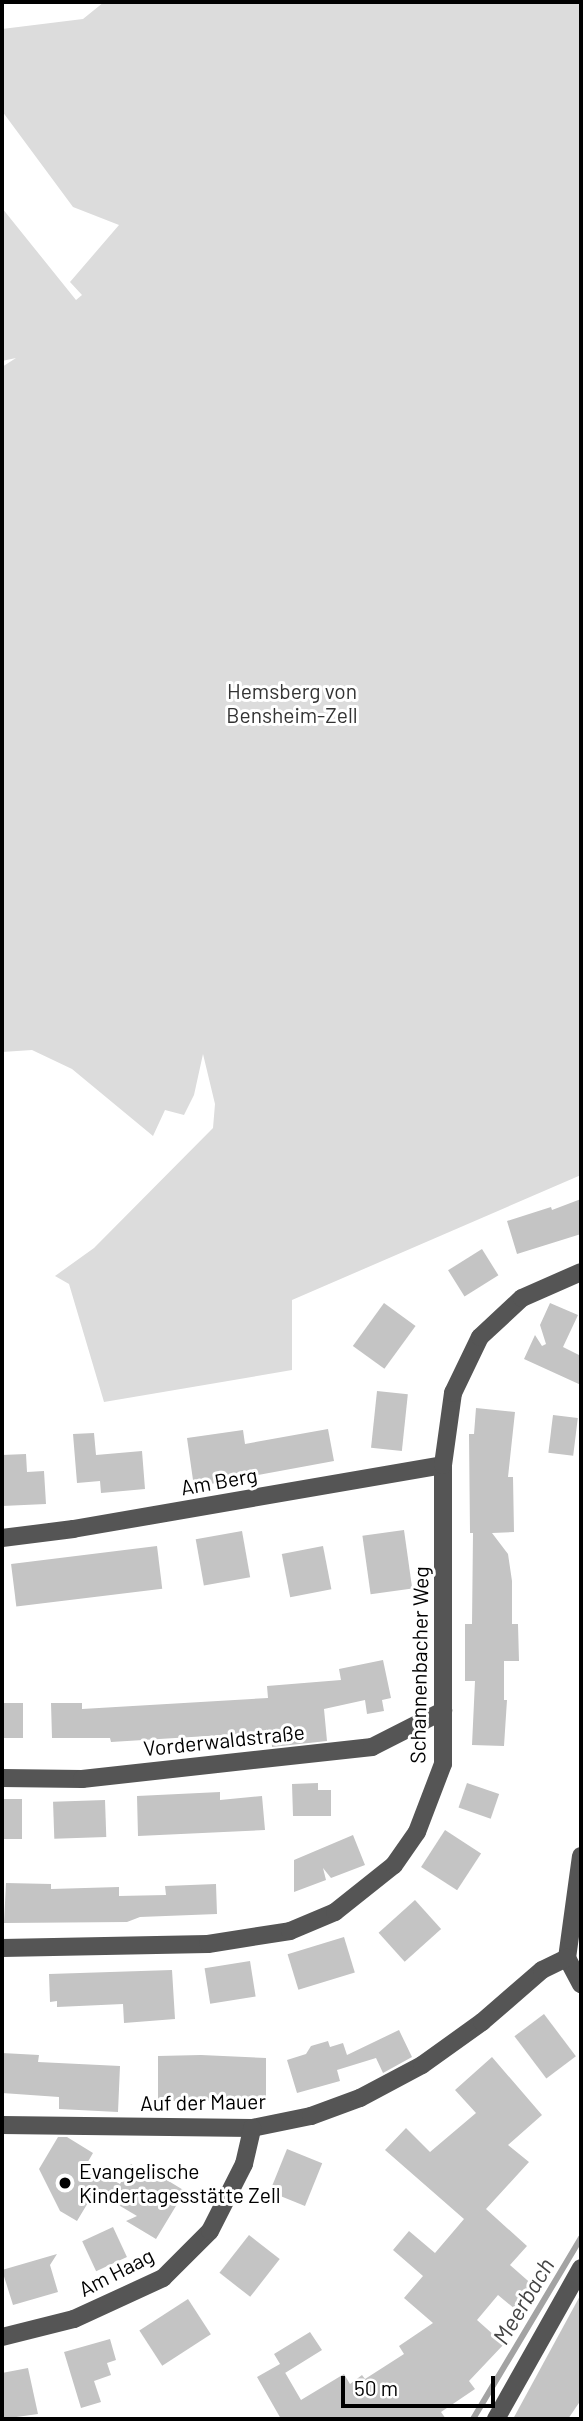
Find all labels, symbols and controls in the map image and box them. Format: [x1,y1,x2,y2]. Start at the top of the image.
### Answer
park label: Hemsberg von Bensheim-Zell [226,678,358,728]
street label: Am Berg [179,1462,259,1500]
street label: Schannenbacher Weg [405,1566,433,1764]
street label: Vorderwaldstraße [142,1719,306,1761]
street label: Auf der Mauer [140,2088,266,2116]
place label: Evangelische Kindertagesstätte Zell [79,2158,281,2208]
marker: Evangelische Kindertagesstätte Zell [57,2175,73,2191]
street label: Am Haag [74,2242,158,2302]
water label: Meerbach [486,2253,560,2349]
scale bar [345,2362,499,2406]
text: 50 m [354,2375,398,2400]

